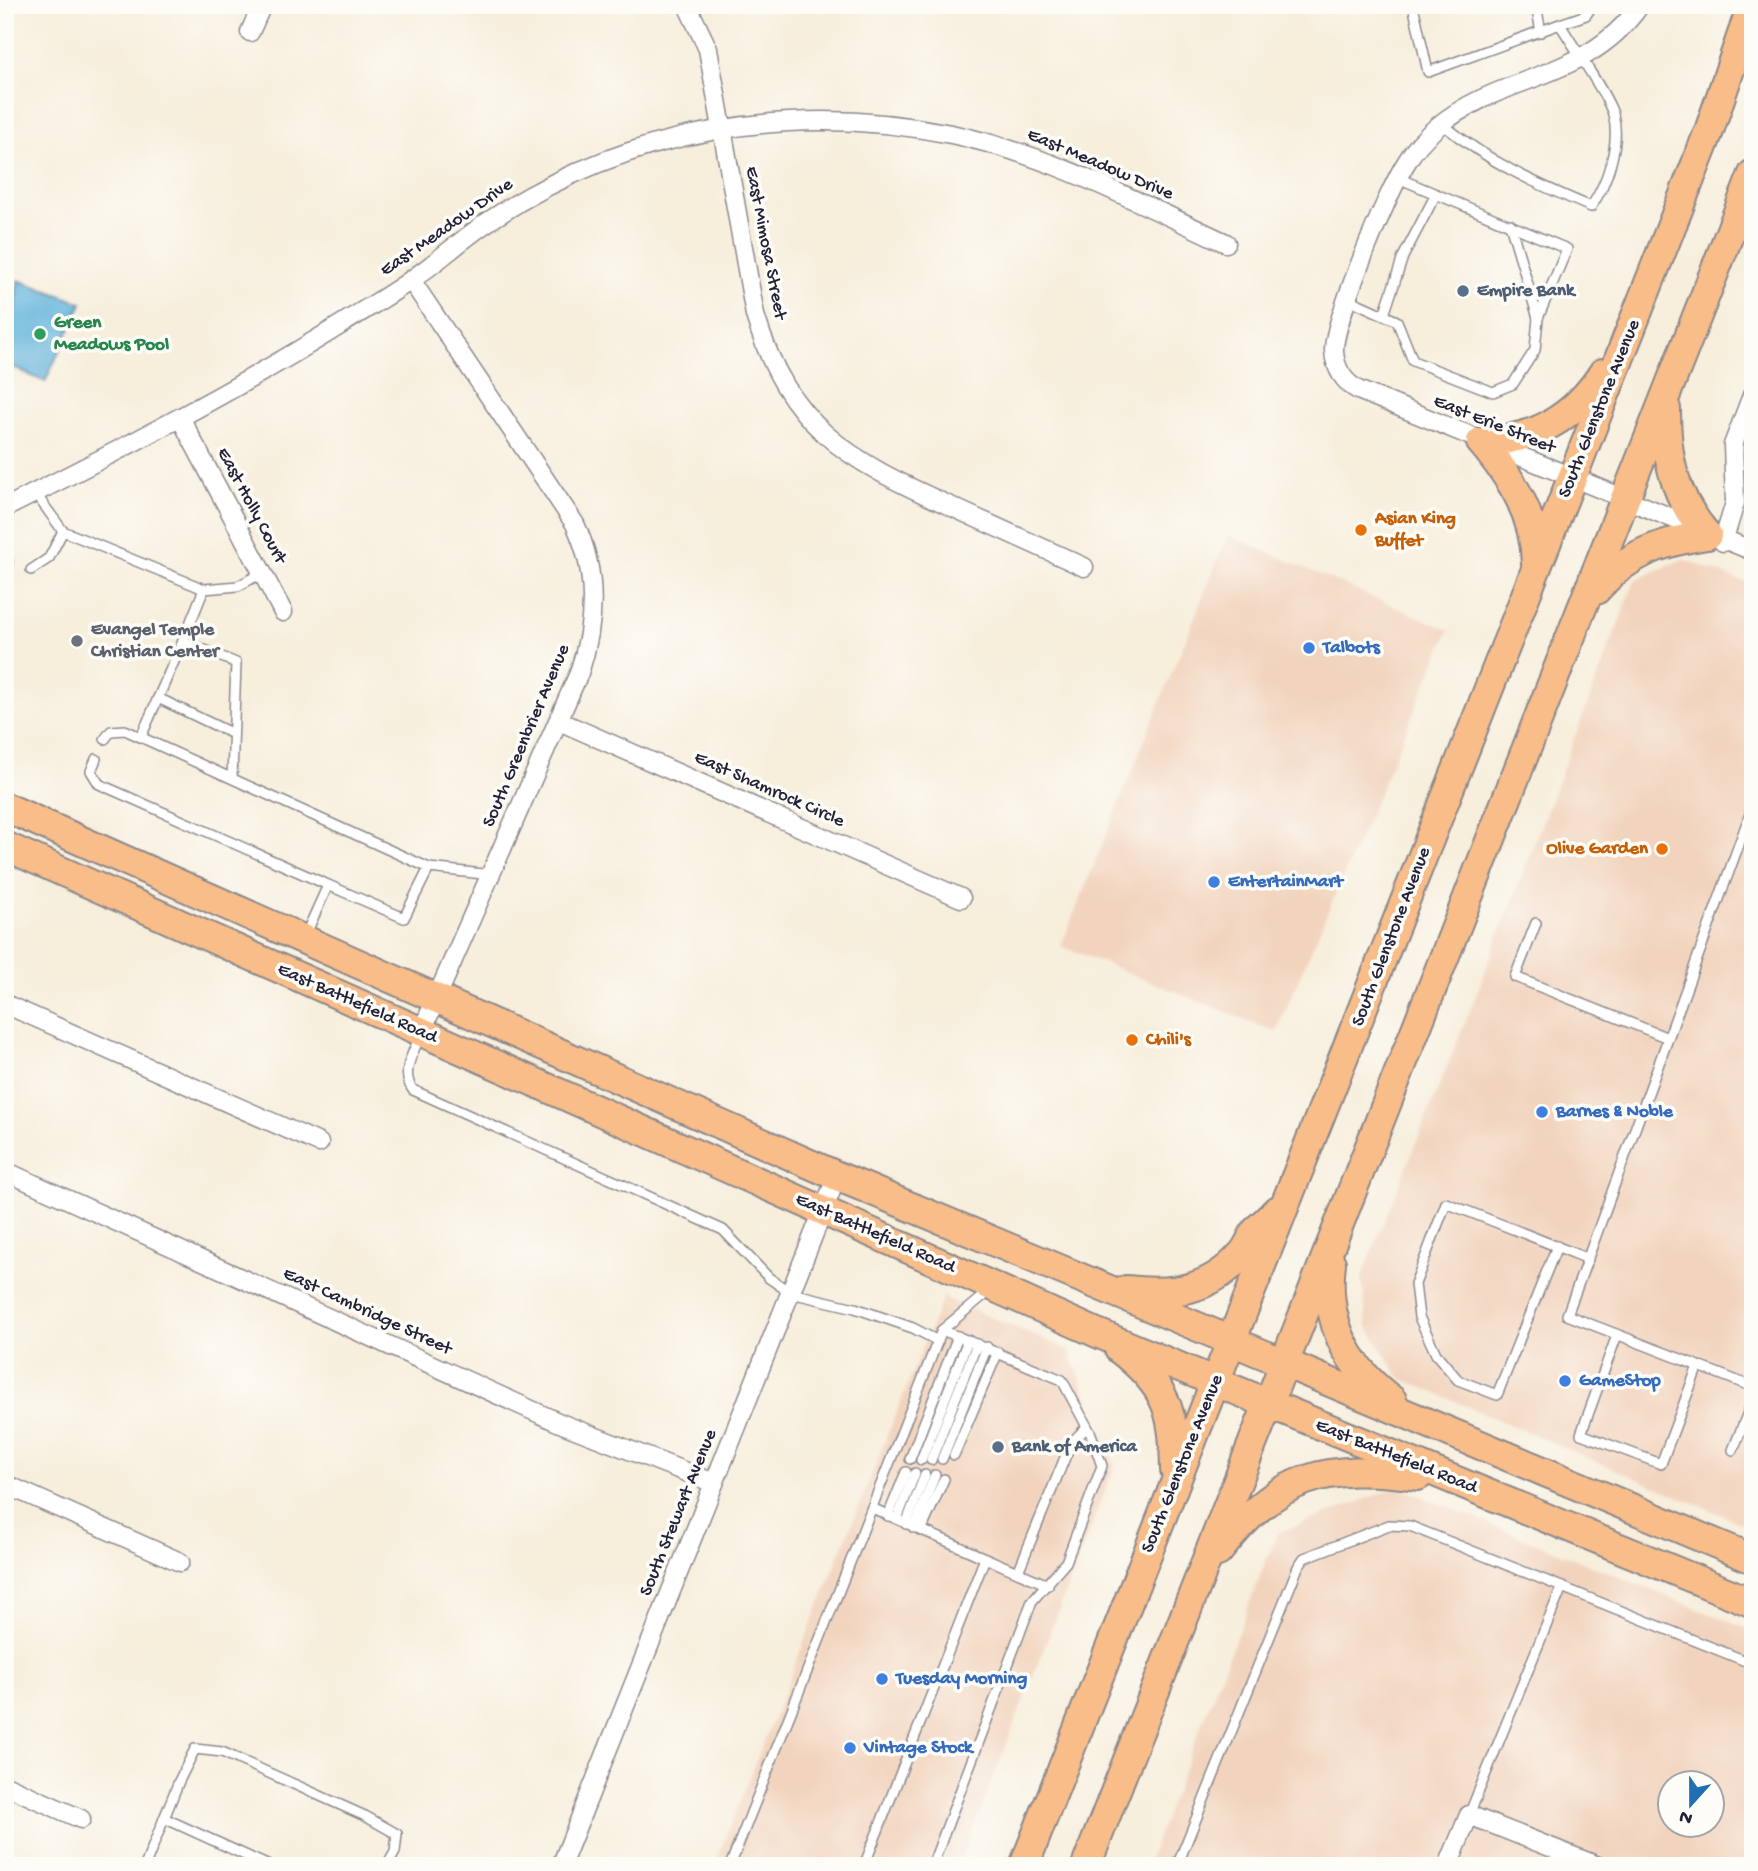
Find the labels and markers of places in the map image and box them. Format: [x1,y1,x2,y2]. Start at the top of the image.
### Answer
place label: Empire Bank [1477,280,1577,303]
marker: Empire Bank [1455,283,1471,299]
place label: Green Meadows Pool [54,312,169,357]
marker: Green Meadows Pool [32,326,48,342]
place label: Asian King Buffet [1374,508,1456,553]
marker: Asian King Buffet [1353,522,1369,538]
place label: Evangel Temple Christian Center [90,619,221,664]
marker: Evangel Temple Christian Center [69,633,85,649]
place label: Talbots [1321,637,1381,660]
marker: Talbots [1301,640,1317,656]
place label: Olive Garden [1546,838,1649,861]
marker: Olive Garden [1654,841,1670,857]
place label: EntertainMart [1228,871,1345,894]
marker: EntertainMart [1206,874,1222,890]
place label: Chili's [1145,1029,1192,1052]
marker: Chili's [1124,1032,1140,1048]
place label: Barnes & Noble [1555,1101,1674,1124]
marker: Barnes & Noble [1534,1104,1550,1120]
place label: GameStop [1579,1370,1661,1393]
marker: GameStop [1557,1373,1573,1389]
place label: Bank of America [1011,1436,1138,1459]
marker: Bank of America [990,1439,1006,1455]
place label: Tuesday Morning [894,1668,1028,1691]
marker: Tuesday Morning [874,1671,890,1687]
place label: Vintage Stock [863,1737,975,1760]
marker: Vintage Stock [842,1740,858,1756]

